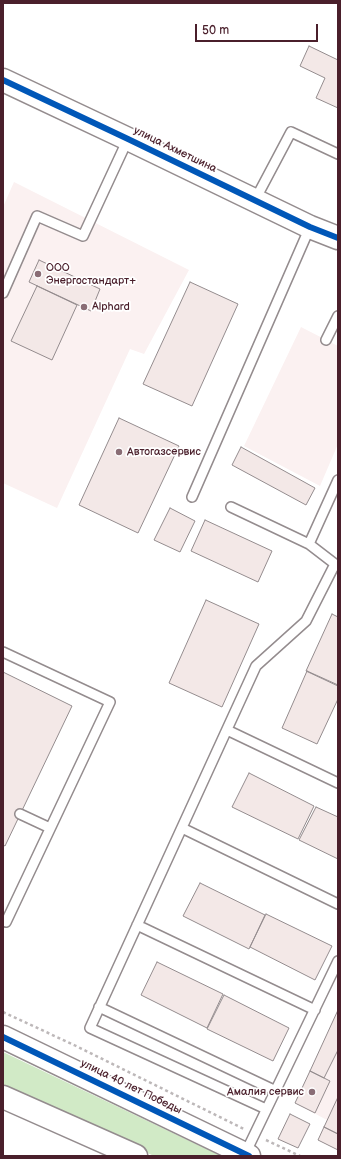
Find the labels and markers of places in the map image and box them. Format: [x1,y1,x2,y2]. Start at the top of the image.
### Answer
place label: ООО Энергостандарт+ [46,261,136,287]
marker: ООО Энергостандарт+ [33,269,43,279]
place label: Alphard [92,300,130,314]
marker: Alphard [79,302,89,312]
place label: Автогазсервис [127,445,201,459]
marker: Автогазсервис [114,447,124,457]
place label: Амалия сервис [227,1085,304,1099]
marker: Амалия сервис [307,1087,317,1097]

